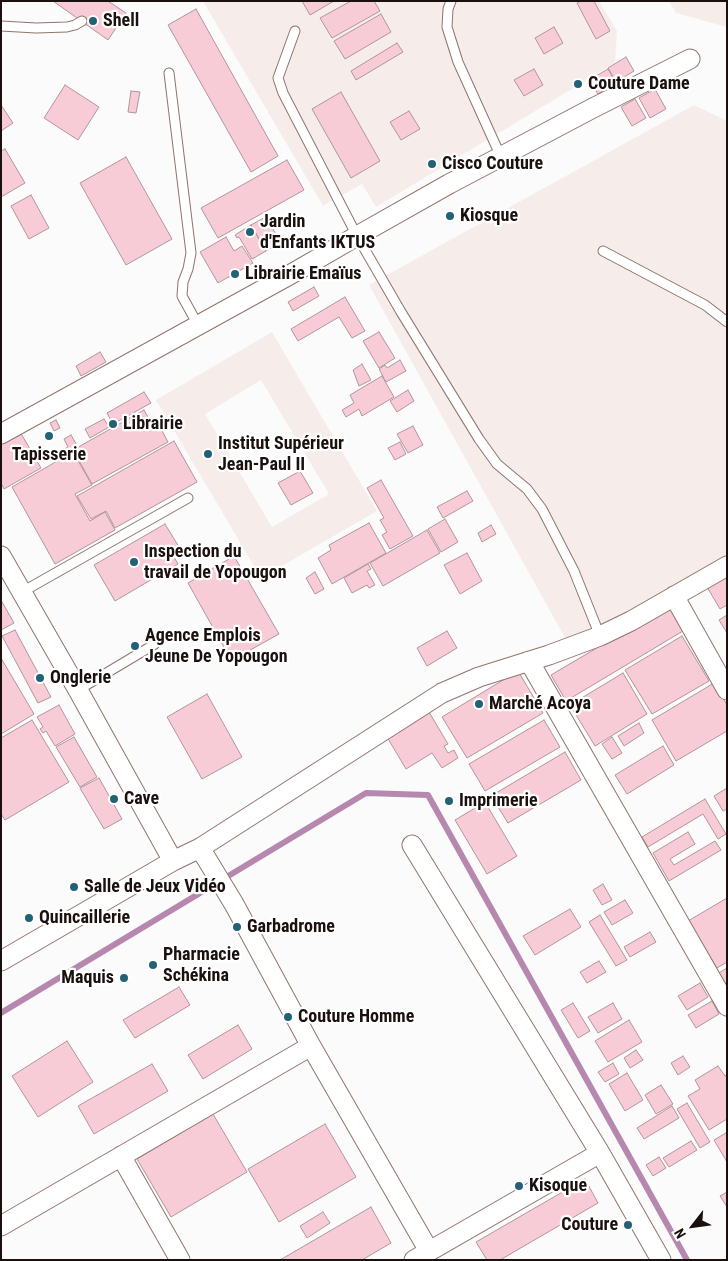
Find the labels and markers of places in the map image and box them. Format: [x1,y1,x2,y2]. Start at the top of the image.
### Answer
place label: Shell [103,10,139,32]
marker: Shell [87,15,99,27]
place label: Couture Dame [588,73,690,95]
marker: Couture Dame [572,78,584,90]
place label: Cisco Couture [442,153,543,175]
marker: Cisco Couture [426,158,438,170]
place label: Kiosque [460,205,518,227]
marker: Kiosque [444,210,456,222]
place label: Jardin d'Enfants IKTUS [260,211,375,253]
marker: Jardin d'Enfants IKTUS [244,226,256,238]
place label: Librairie Emaïus [245,263,361,285]
marker: Librairie Emaïus [229,268,241,280]
place label: Librairie [123,413,183,435]
marker: Librairie [107,418,119,430]
marker: Tapisserie [43,430,55,442]
place label: Institut Supérieur Jean-Paul II [218,433,344,476]
place label: Tapisserie [12,444,86,466]
marker: Institut Supérieur Jean-Paul II [202,448,214,460]
place label: Inspection du travail de Yopougon [144,541,287,584]
marker: Inspection du travail de Yopougon [128,556,140,568]
place label: Agence Emplois Jeune De Yopougon [145,625,288,668]
marker: Agence Emplois Jeune De Yopougon [129,640,141,652]
place label: Onglerie [50,667,111,689]
marker: Onglerie [34,672,46,684]
place label: Marché Acoya [489,693,591,715]
marker: Marché Acoya [473,698,485,710]
place label: Cave [124,788,159,810]
place label: Imprimerie [459,790,538,812]
marker: Cave [108,793,120,805]
marker: Imprimerie [443,795,455,807]
place label: Salle de Jeux Vidéo [84,876,226,898]
marker: Salle de Jeux Vidéo [68,881,80,893]
place label: Quincaillerie [39,907,130,929]
marker: Quincaillerie [23,912,35,924]
place label: Garbadrome [247,916,335,938]
marker: Garbadrome [231,921,243,933]
place label: Pharmacie Schékina [163,944,240,986]
marker: Pharmacie Schékina [147,959,159,971]
place label: Maquis [61,967,114,989]
marker: Maquis [118,972,130,984]
place label: Couture Homme [298,1006,414,1028]
marker: Couture Homme [282,1011,294,1023]
place label: Kisoque [529,1175,587,1197]
marker: Kisoque [513,1180,525,1192]
place label: Couture [561,1214,618,1236]
marker: Couture [622,1219,634,1231]

